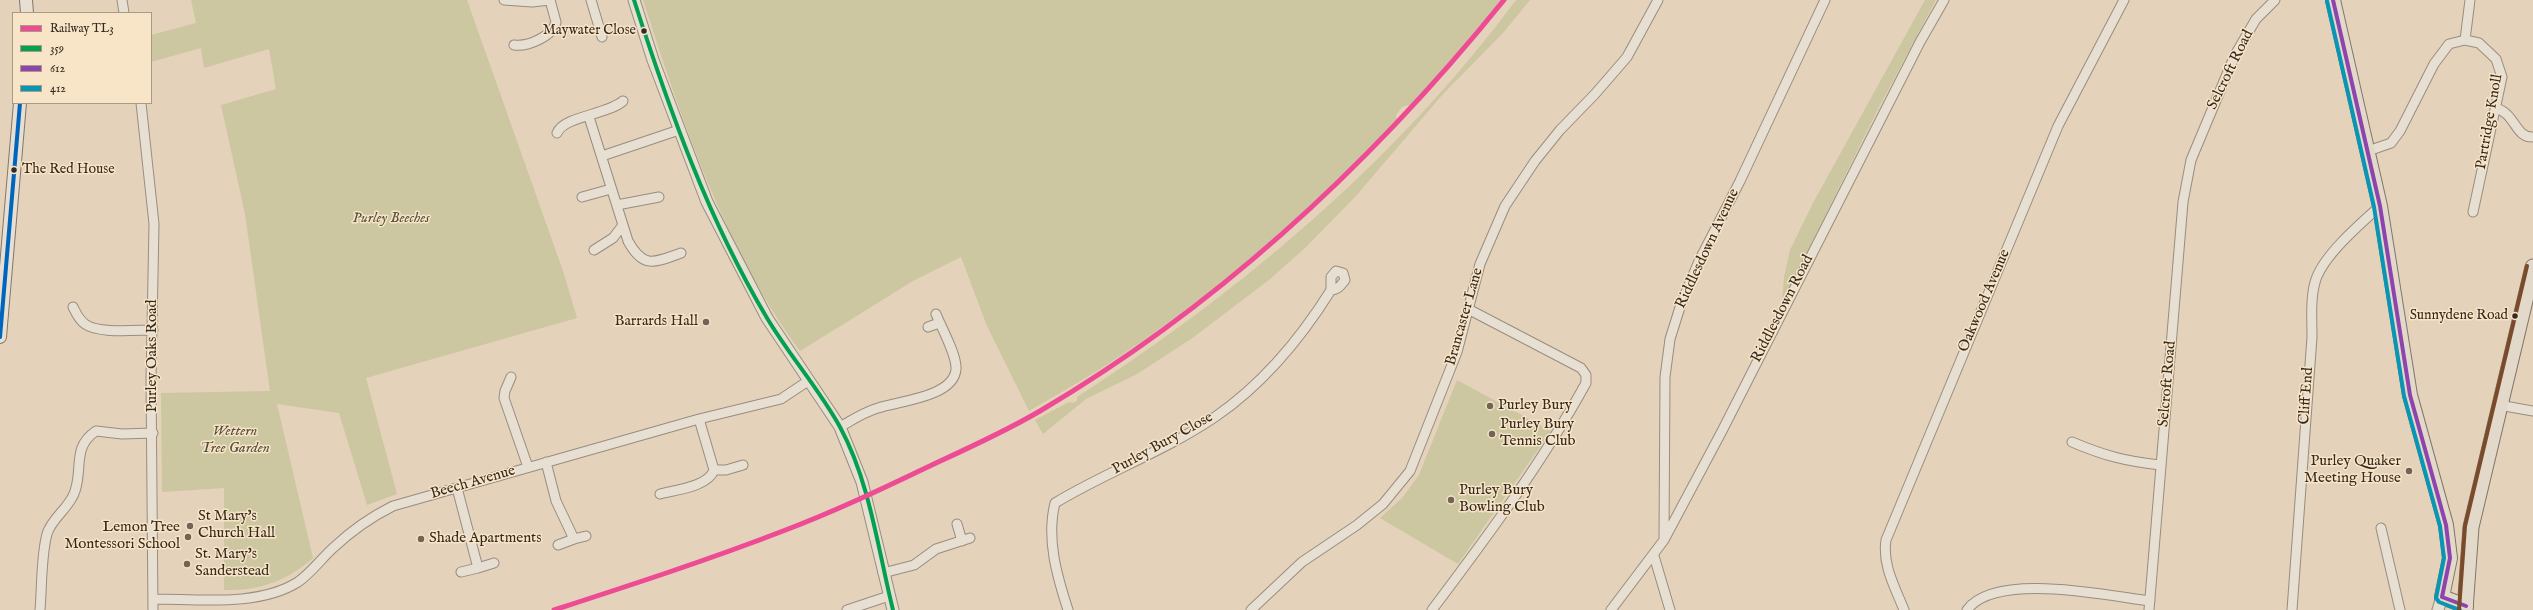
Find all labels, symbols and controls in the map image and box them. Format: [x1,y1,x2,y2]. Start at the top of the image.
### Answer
legend [12,12,152,104]
text: Railway TL3 [50,21,114,36]
place label: Maywater Close [543,23,636,39]
marker: Maywater Close [639,26,649,36]
street label: Selcroft Road [2204,27,2258,113]
text: 359 [50,41,64,56]
text: 612 [50,61,65,76]
street label: Partridge Knoll [2473,73,2507,171]
text: 412 [50,81,66,96]
place label: The Red House [22,162,115,178]
marker: The Red House [9,165,19,175]
street label: Riddlesdown Avenue [1672,186,1744,312]
park label: Purley Beeches [352,210,430,228]
street label: Oakwood Avenue [1955,247,2015,355]
street label: Riddlesdown Road [1748,252,1818,366]
street label: Brancaster Lane [1442,266,1488,368]
street label: Purley Oaks Road [144,300,162,412]
place label: Sunnydene Road [2410,308,2508,324]
marker: Sunnydene Road [2510,311,2520,321]
place label: Barrards Hall [614,313,698,331]
marker: Barrards Hall [701,317,711,327]
street label: Selcroft Road [2155,340,2181,428]
street label: Cliff End [2296,367,2318,425]
place label: Purley Bury [1498,397,1572,415]
marker: Purley Bury [1485,401,1495,411]
street label: Purley Bury Close [1109,409,1217,479]
place label: Purley Bury Tennis Club [1500,416,1576,451]
park label: Wettern Tree Garden [200,423,270,458]
marker: Purley Bury Tennis Club [1487,429,1497,439]
place label: Purley Quaker Meeting House [2304,453,2401,488]
street label: Beech Avenue [429,462,517,504]
marker: Purley Quaker Meeting House [2404,466,2414,476]
place label: Purley Bury Bowling Club [1459,482,1545,517]
marker: Purley Bury Bowling Club [1446,495,1456,505]
place label: St Mary's Church Hall [198,508,275,543]
place label: Lemon Tree Montessori School [64,519,180,554]
marker: St Mary's Church Hall [185,521,195,531]
place label: Shade Apartments [429,530,542,548]
marker: Lemon Tree Montessori School [183,532,193,542]
marker: Shade Apartments [416,534,426,544]
place label: St. Mary's Sanderstead [195,546,269,581]
marker: St. Mary's Sanderstead [182,559,192,569]

